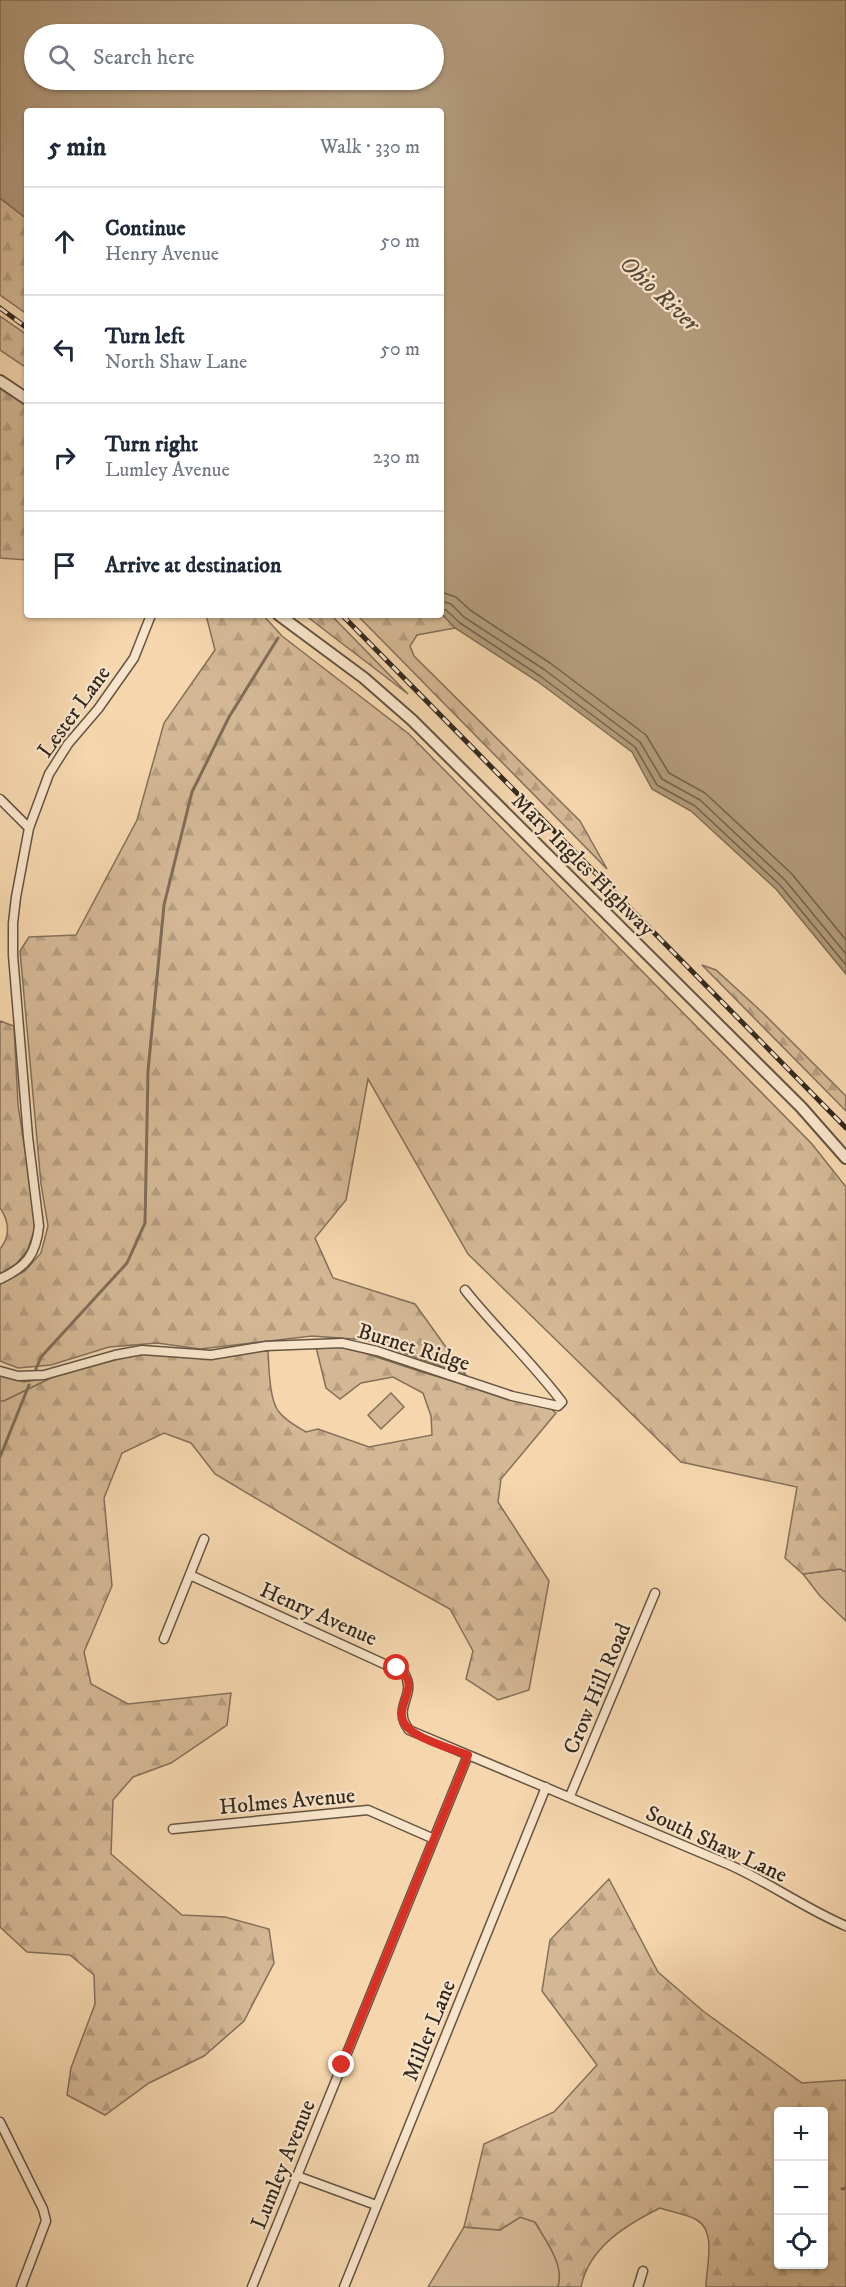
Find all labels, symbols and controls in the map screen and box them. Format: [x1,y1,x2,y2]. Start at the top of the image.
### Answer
search box [24,24,444,90]
icon: search [45,41,78,74]
text: Search here [93,44,195,71]
text: 5 min [48,131,106,164]
text: Walk · 330 m [320,135,420,160]
text: Continue [105,215,186,242]
icon: ahead [48,225,81,258]
text: 50 m [380,229,420,254]
text: Henry Avenue [105,242,219,267]
water label: Ohio River [613,249,707,340]
text: Turn left [105,323,185,350]
icon: left [48,333,81,366]
text: 50 m [380,337,420,362]
text: North Shaw Lane [105,350,247,375]
text: Turn right [105,431,198,458]
icon: right [48,441,81,474]
text: 230 m [373,445,420,470]
text: Lumley Avenue [105,458,230,483]
icon: arrive [48,549,81,582]
text: Arrive at destination [105,552,282,579]
street label: Lester Lane [32,661,117,763]
street label: Mary Ingles Highway [506,788,661,943]
street label: Burnet Ridge [354,1318,473,1377]
street label: Henry Avenue [256,1577,381,1652]
street label: Crow Hill Road [558,1619,637,1758]
route start [383,1654,409,1680]
street label: Holmes Avenue [218,1782,356,1821]
street label: South Shaw Lane [641,1800,791,1889]
street label: Miller Lane [397,1976,462,2085]
route end [328,2051,354,2077]
street label: Lumley Avenue [245,2096,322,2233]
map controls [774,2107,828,2269]
button: + [774,2107,828,2161]
button: − [774,2161,828,2215]
button: locate [774,2215,828,2269]

